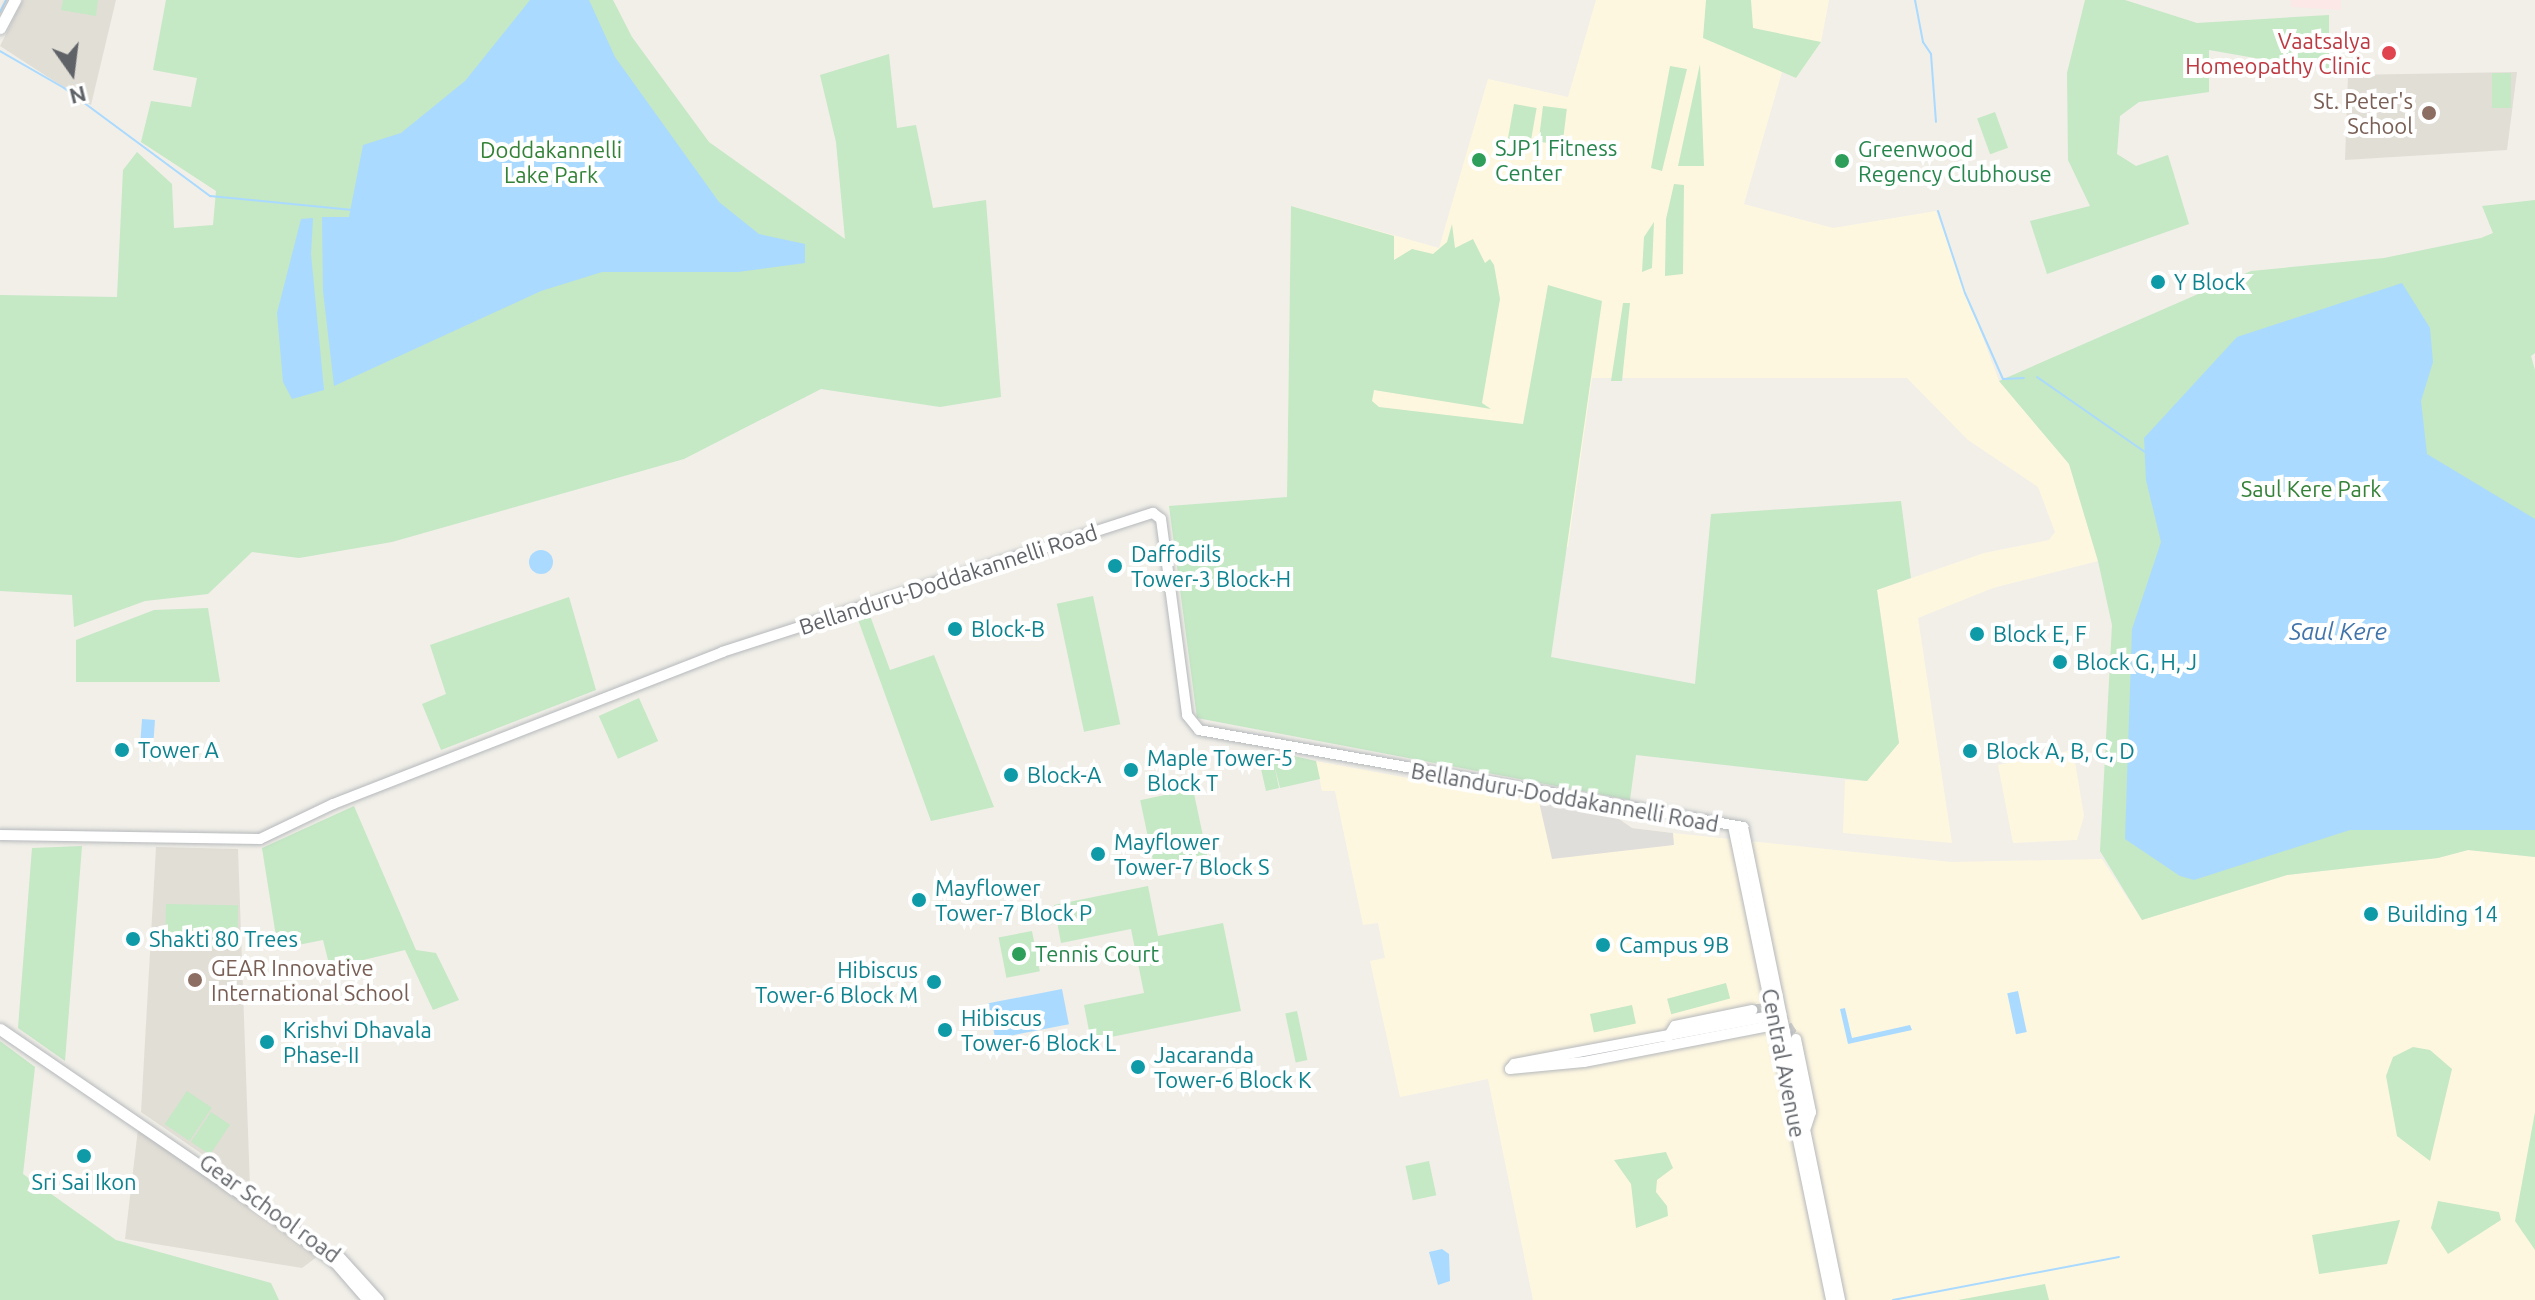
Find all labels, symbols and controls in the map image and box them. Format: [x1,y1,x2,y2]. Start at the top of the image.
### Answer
place label: Vaatsalya Homeopathy Clinic [2185,27,2371,78]
north arrow [32,32,112,112]
marker: Vaatsalya Homeopathy Clinic [2378,42,2400,64]
text: N [67,82,89,110]
place label: St. Peter's School [2313,87,2413,138]
marker: St. Peter's School [2420,104,2438,122]
place label: SJP1 Fitness Center [1495,134,1617,186]
place label: Greenwood Regency Clubhouse [1858,135,2052,186]
park label: Doddakannelli Lake Park [480,136,622,188]
marker: SJP1 Fitness Center [1470,151,1488,169]
marker: Greenwood Regency Clubhouse [1833,152,1851,170]
place label: Y Block [2174,269,2246,295]
marker: Y Block [2149,273,2167,291]
park label: Saul Kere Park [2241,476,2381,502]
street label: Bellanduru-Doddakannelli Road [796,518,1100,640]
place label: Daffodils Tower-3 Block-H [1131,540,1291,592]
marker: Daffodils Tower-3 Block-H [1106,557,1124,575]
place label: Block-B [971,616,1045,642]
water label: Saul Kere [2289,618,2387,646]
marker: Block-B [946,620,964,638]
place label: Block E, F [1993,621,2087,647]
marker: Block E, F [1968,625,1986,643]
place label: Block G, H, J [2076,649,2197,675]
marker: Block G, H, J [2051,653,2069,671]
place label: Tower A [138,737,219,763]
place label: Block A, B, C, D [1986,738,2135,764]
marker: Tower A [113,741,131,759]
marker: Block A, B, C, D [1961,742,1979,760]
place label: Maple Tower-5 Block T [1147,744,1293,796]
street label: Bellanduru-Doddakannelli Road [1409,757,1721,837]
marker: Maple Tower-5 Block T [1122,761,1140,779]
place label: Block-A [1027,762,1101,788]
marker: Block-A [1002,766,1020,784]
place label: Mayflower Tower-7 Block S [1114,828,1269,880]
marker: Mayflower Tower-7 Block S [1089,845,1107,863]
place label: Mayflower Tower-7 Block P [935,874,1092,926]
marker: Mayflower Tower-7 Block P [910,891,928,909]
place label: Building 14 [2387,901,2498,927]
marker: Building 14 [2362,905,2380,923]
place label: Shakti 80 Trees [149,926,298,952]
marker: Shakti 80 Trees [124,930,142,948]
place label: Campus 9B [1619,932,1729,958]
marker: Campus 9B [1594,936,1612,954]
place label: Tennis Court [1035,941,1159,967]
marker: Tennis Court [1010,945,1028,963]
place label: GEAR Innovative International School [211,954,410,1006]
place label: Hibiscus Tower-6 Block M [755,956,918,1008]
marker: GEAR Innovative International School [186,971,204,989]
marker: Hibiscus Tower-6 Block M [925,973,943,991]
street label: Central Avenue [1757,986,1811,1140]
place label: Hibiscus Tower-6 Block L [961,1004,1116,1056]
place label: Krishvi Dhavala Phase-II [283,1016,432,1068]
marker: Hibiscus Tower-6 Block L [936,1021,954,1039]
marker: Krishvi Dhavala Phase-II [258,1033,276,1051]
place label: Jacaranda Tower-6 Block K [1154,1041,1311,1092]
marker: Jacaranda Tower-6 Block K [1129,1058,1147,1076]
marker: Sri Sai Ikon [75,1147,93,1165]
street label: Gear School road [194,1148,346,1268]
place label: Sri Sai Ikon [31,1169,137,1195]

